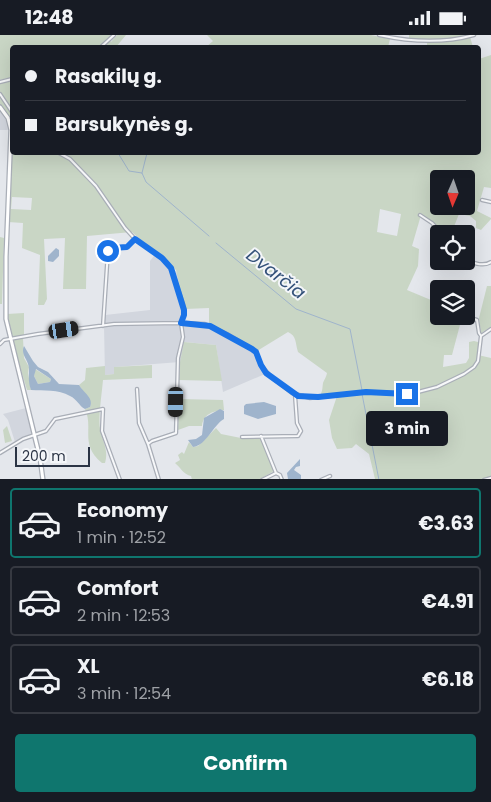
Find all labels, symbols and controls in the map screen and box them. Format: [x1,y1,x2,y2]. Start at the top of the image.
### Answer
text: 12:48 [25,4,74,31]
text: Rasakilų g. [55,63,162,90]
text: Barsukynės g. [55,111,193,138]
north arrow [430,170,475,215]
map controls [430,170,475,325]
button: locate [430,225,475,270]
route start [97,240,119,262]
water label: Dvarčia [241,242,311,305]
button: layers [430,280,475,325]
car [48,320,79,340]
route end [396,383,418,405]
car [168,387,183,417]
callout: 3 min [366,411,448,447]
text: 3 min [384,417,430,440]
scale bar [15,445,90,468]
text: 200 m [22,446,66,466]
text: Economy [77,497,168,524]
icon: car [17,501,62,546]
text: €3.63 [418,510,474,537]
text: 1 min · 12:52 [77,526,166,549]
text: Comfort [77,575,159,602]
icon: car [17,579,62,624]
text: €4.91 [422,588,474,615]
text: 2 min · 12:53 [77,604,170,627]
text: XL [77,653,100,680]
icon: car [17,657,62,702]
text: €6.18 [422,666,474,693]
text: 3 min · 12:54 [77,682,171,705]
button: Confirm [15,734,476,792]

